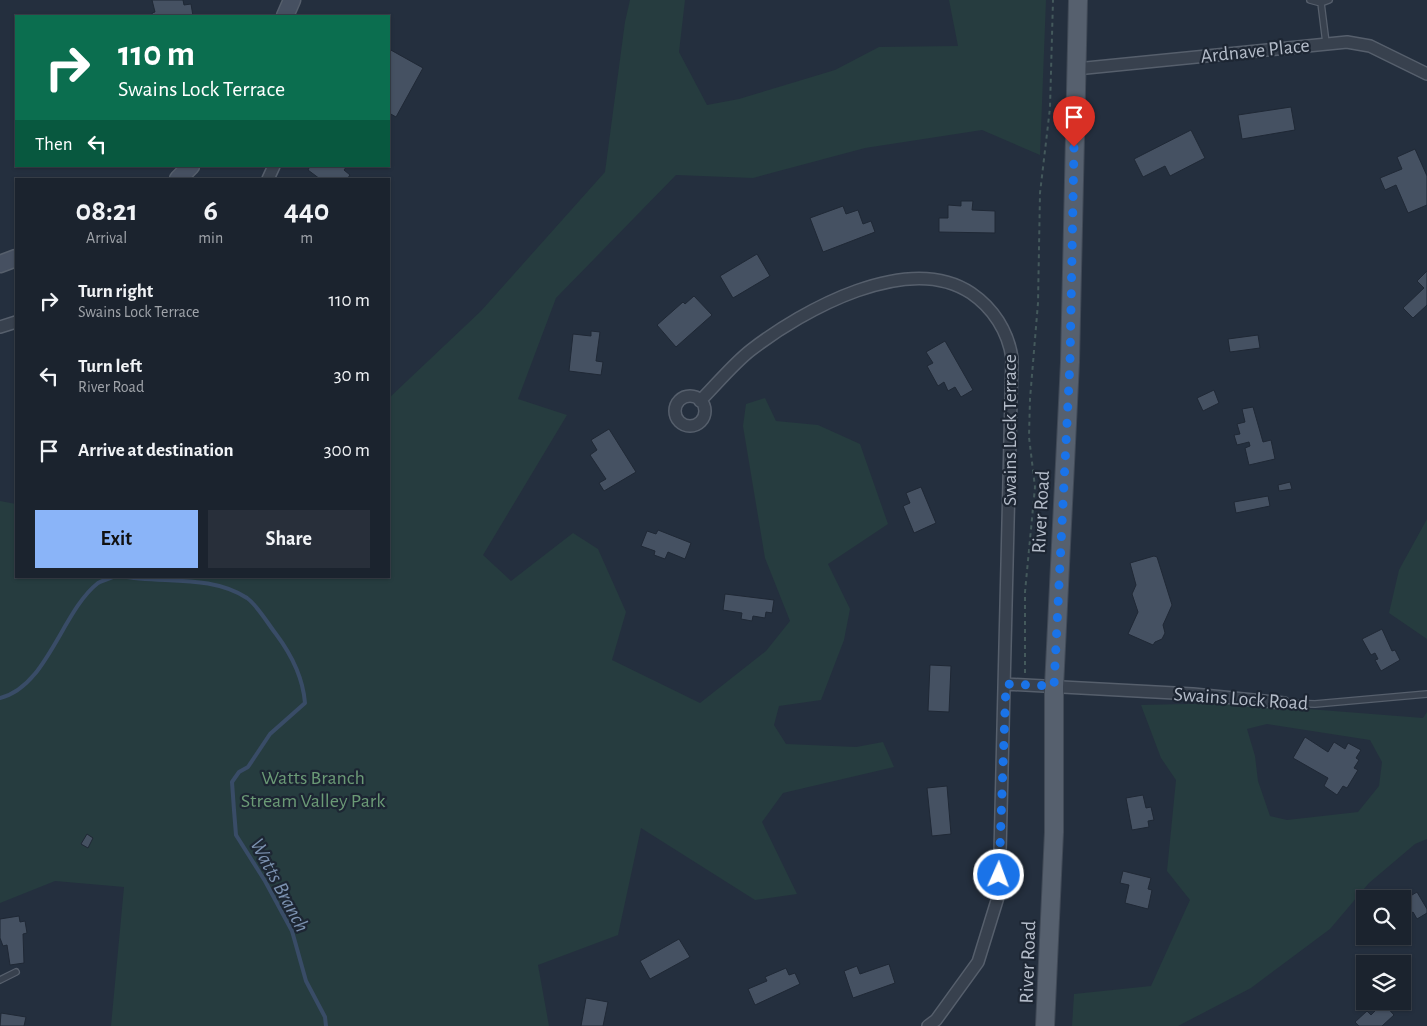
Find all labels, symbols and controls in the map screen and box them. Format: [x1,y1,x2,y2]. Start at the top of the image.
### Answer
icon: right [35,35,100,100]
street label: Ardnave Place [1200,35,1311,67]
text: 110 m [118,37,195,72]
text: Swains Lock Terrace [118,78,285,100]
pin [1053,96,1095,147]
icon: arrive [1060,103,1088,131]
icon: left [83,130,111,158]
text: Then [35,135,73,154]
text: 08:21 [76,196,138,226]
text: 6 [203,196,218,226]
text: 440 [284,196,329,226]
text: Arrival [86,230,127,246]
text: min [198,230,223,246]
text: m [300,230,313,246]
text: Turn right [78,282,153,301]
icon: right [35,287,63,315]
text: 110 m [329,291,370,310]
text: Swains Lock Terrace [78,304,199,320]
street label: Swains Lock Terrace [1000,354,1020,506]
text: Turn left [78,357,142,376]
icon: left [35,362,63,390]
text: 30 m [334,366,370,385]
text: River Road [78,379,144,395]
icon: arrive [35,437,63,465]
text: Arrive at destination [78,441,234,460]
text: 300 m [324,441,370,460]
street label: River Road [1029,470,1053,554]
button: Exit [35,510,198,568]
button: Share [208,510,370,568]
street label: Swains Lock Road [1173,684,1309,714]
park label: Watts Branch Stream Valley Park [241,768,385,811]
water label: Watts Branch [246,835,313,936]
position arrow [972,848,1024,900]
map controls [1356,890,1411,1010]
button: search [1356,890,1411,945]
street label: River Road [1017,920,1039,1004]
button: layers [1356,955,1411,1010]

